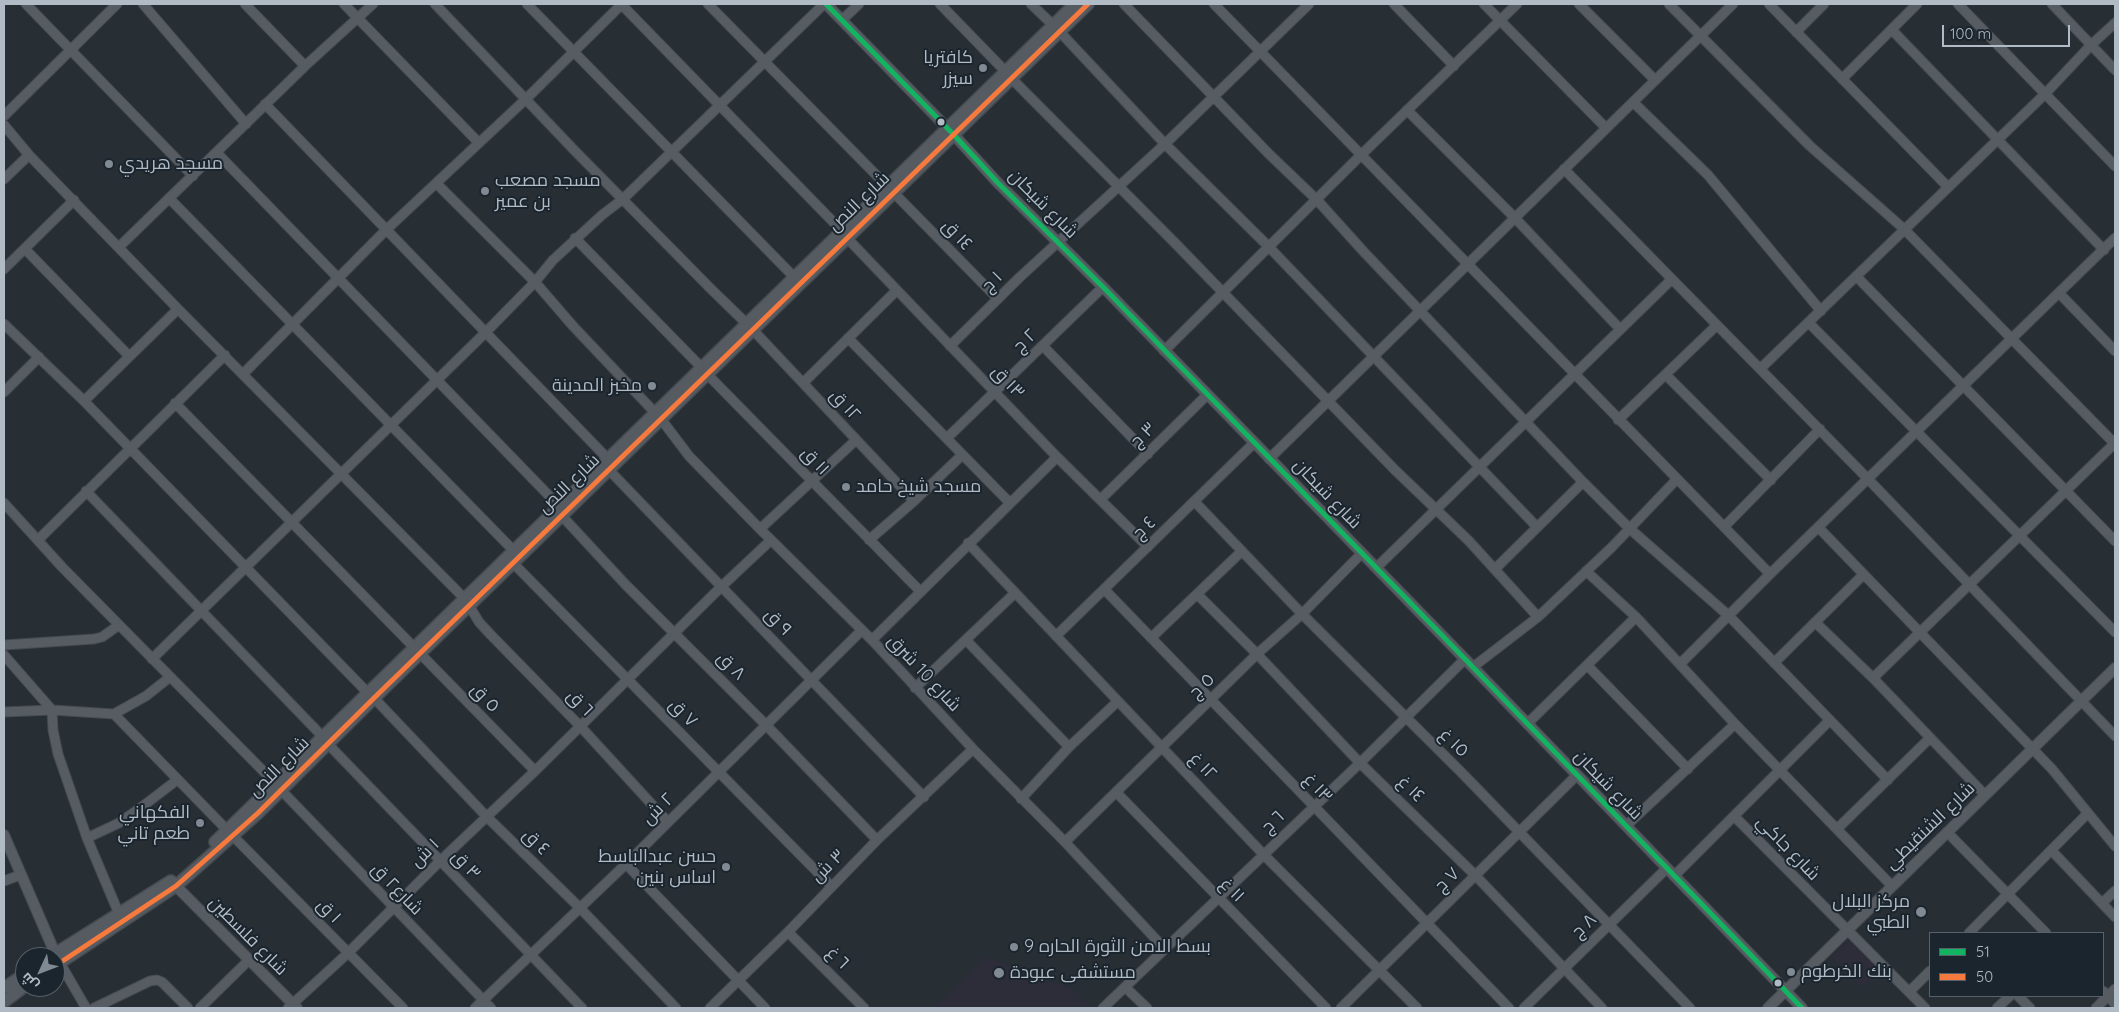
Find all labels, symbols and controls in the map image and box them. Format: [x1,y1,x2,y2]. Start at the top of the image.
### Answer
scale bar [1944,15,2072,47]
text: 100 m [1950,24,1991,43]
place label: كافتريا سيزر [923,47,973,90]
marker: كافتريا سيزر [977,62,989,74]
unlabelled marker [936,117,946,127]
place label: مسجد هريدي [119,153,223,175]
marker: مسجد هريدي [103,158,115,170]
street label: شارع شيكان [1004,165,1082,243]
street label: شارع النص [824,168,894,236]
place label: مسجد مصعب بن عمير [495,170,600,212]
marker: مسجد مصعب بن عمير [479,185,491,197]
street label: ١٤ ق [937,215,977,255]
street label: ١ ج [977,267,1007,297]
street label: ٢ ج [1009,325,1041,357]
street label: ١٣ ق [987,361,1029,403]
place label: مخبز المدينة [552,375,642,397]
marker: مخبز المدينة [646,380,658,392]
street label: ١٢ ق [825,385,865,425]
street label: ٣ ج [1126,418,1160,452]
street label: ١١ ق [796,442,834,480]
street label: شارع النص [534,450,604,518]
street label: شارع شيكان [1288,454,1366,534]
place label: مسجد شيخ حامد [856,476,981,498]
marker: مسجد شيخ حامد [840,481,852,493]
street label: ٤ ج [1128,512,1160,544]
street label: ٩ ق [760,604,796,640]
street label: شارع 10 شرق [883,630,965,716]
street label: ٨ ق [712,647,750,685]
street label: ٥ ج [1185,669,1219,703]
street label: ٥ ق [466,679,504,717]
street label: ٦ ق [562,685,598,721]
street label: ٧ ق [664,694,702,732]
street label: ١٥ غ [1435,724,1473,762]
street label: شارع النص [244,732,314,802]
street label: شارع شيكان [1569,745,1647,825]
street label: ١٢ غ [1185,748,1221,784]
street label: ١٣ غ [1299,769,1337,807]
street label: ١٤ غ [1393,771,1429,807]
street label: شارع الشنقيطي [1881,778,1979,874]
street label: ٢ ش [638,789,678,829]
place label: الفكهاني طعم تاني [118,802,190,844]
street label: ٦ ج [1257,806,1289,838]
street label: شارع جاكي [1752,811,1824,885]
marker: الفكهاني طعم تاني [194,817,206,829]
street label: ٤ ق [518,824,554,860]
street label: ١ ش [406,834,444,872]
street label: ٣ ش [807,845,849,887]
street label: ٣ ق [447,846,485,884]
place label: حسن عبدالباسط اساس بنين [598,846,716,889]
street label: شارع٢ ق [367,858,427,920]
marker: حسن عبدالباسط اساس بنين [720,861,732,873]
street label: ٧ ج [1430,863,1464,897]
street label: ١١ غ [1215,873,1249,907]
place label: مركز البلال الطبي [1832,891,1910,934]
street label: شارع فلسطين [204,892,292,980]
street label: ١ ق [312,894,346,928]
marker: مركز البلال الطبي [1914,905,1928,919]
street label: ٨ ج [1567,909,1601,943]
legend [1929,932,2104,997]
place label: بسط الامن الثورة الحاره 9 [1024,936,1211,958]
marker: بسط الامن الثورة الحاره 9 [1008,941,1020,953]
street label: ٦ غ [822,942,854,974]
text: 51 [1976,942,1990,961]
north arrow [15,947,65,997]
place label: بنك الخرطوم [1801,961,1892,983]
place label: مستشفى عبودة [1010,962,1136,984]
marker: مستشفى عبودة [992,966,1006,980]
marker: بنك الخرطوم [1785,966,1797,978]
text: 50 [1976,967,1993,986]
text: ش [17,969,42,994]
unlabelled marker [1773,978,1783,988]

